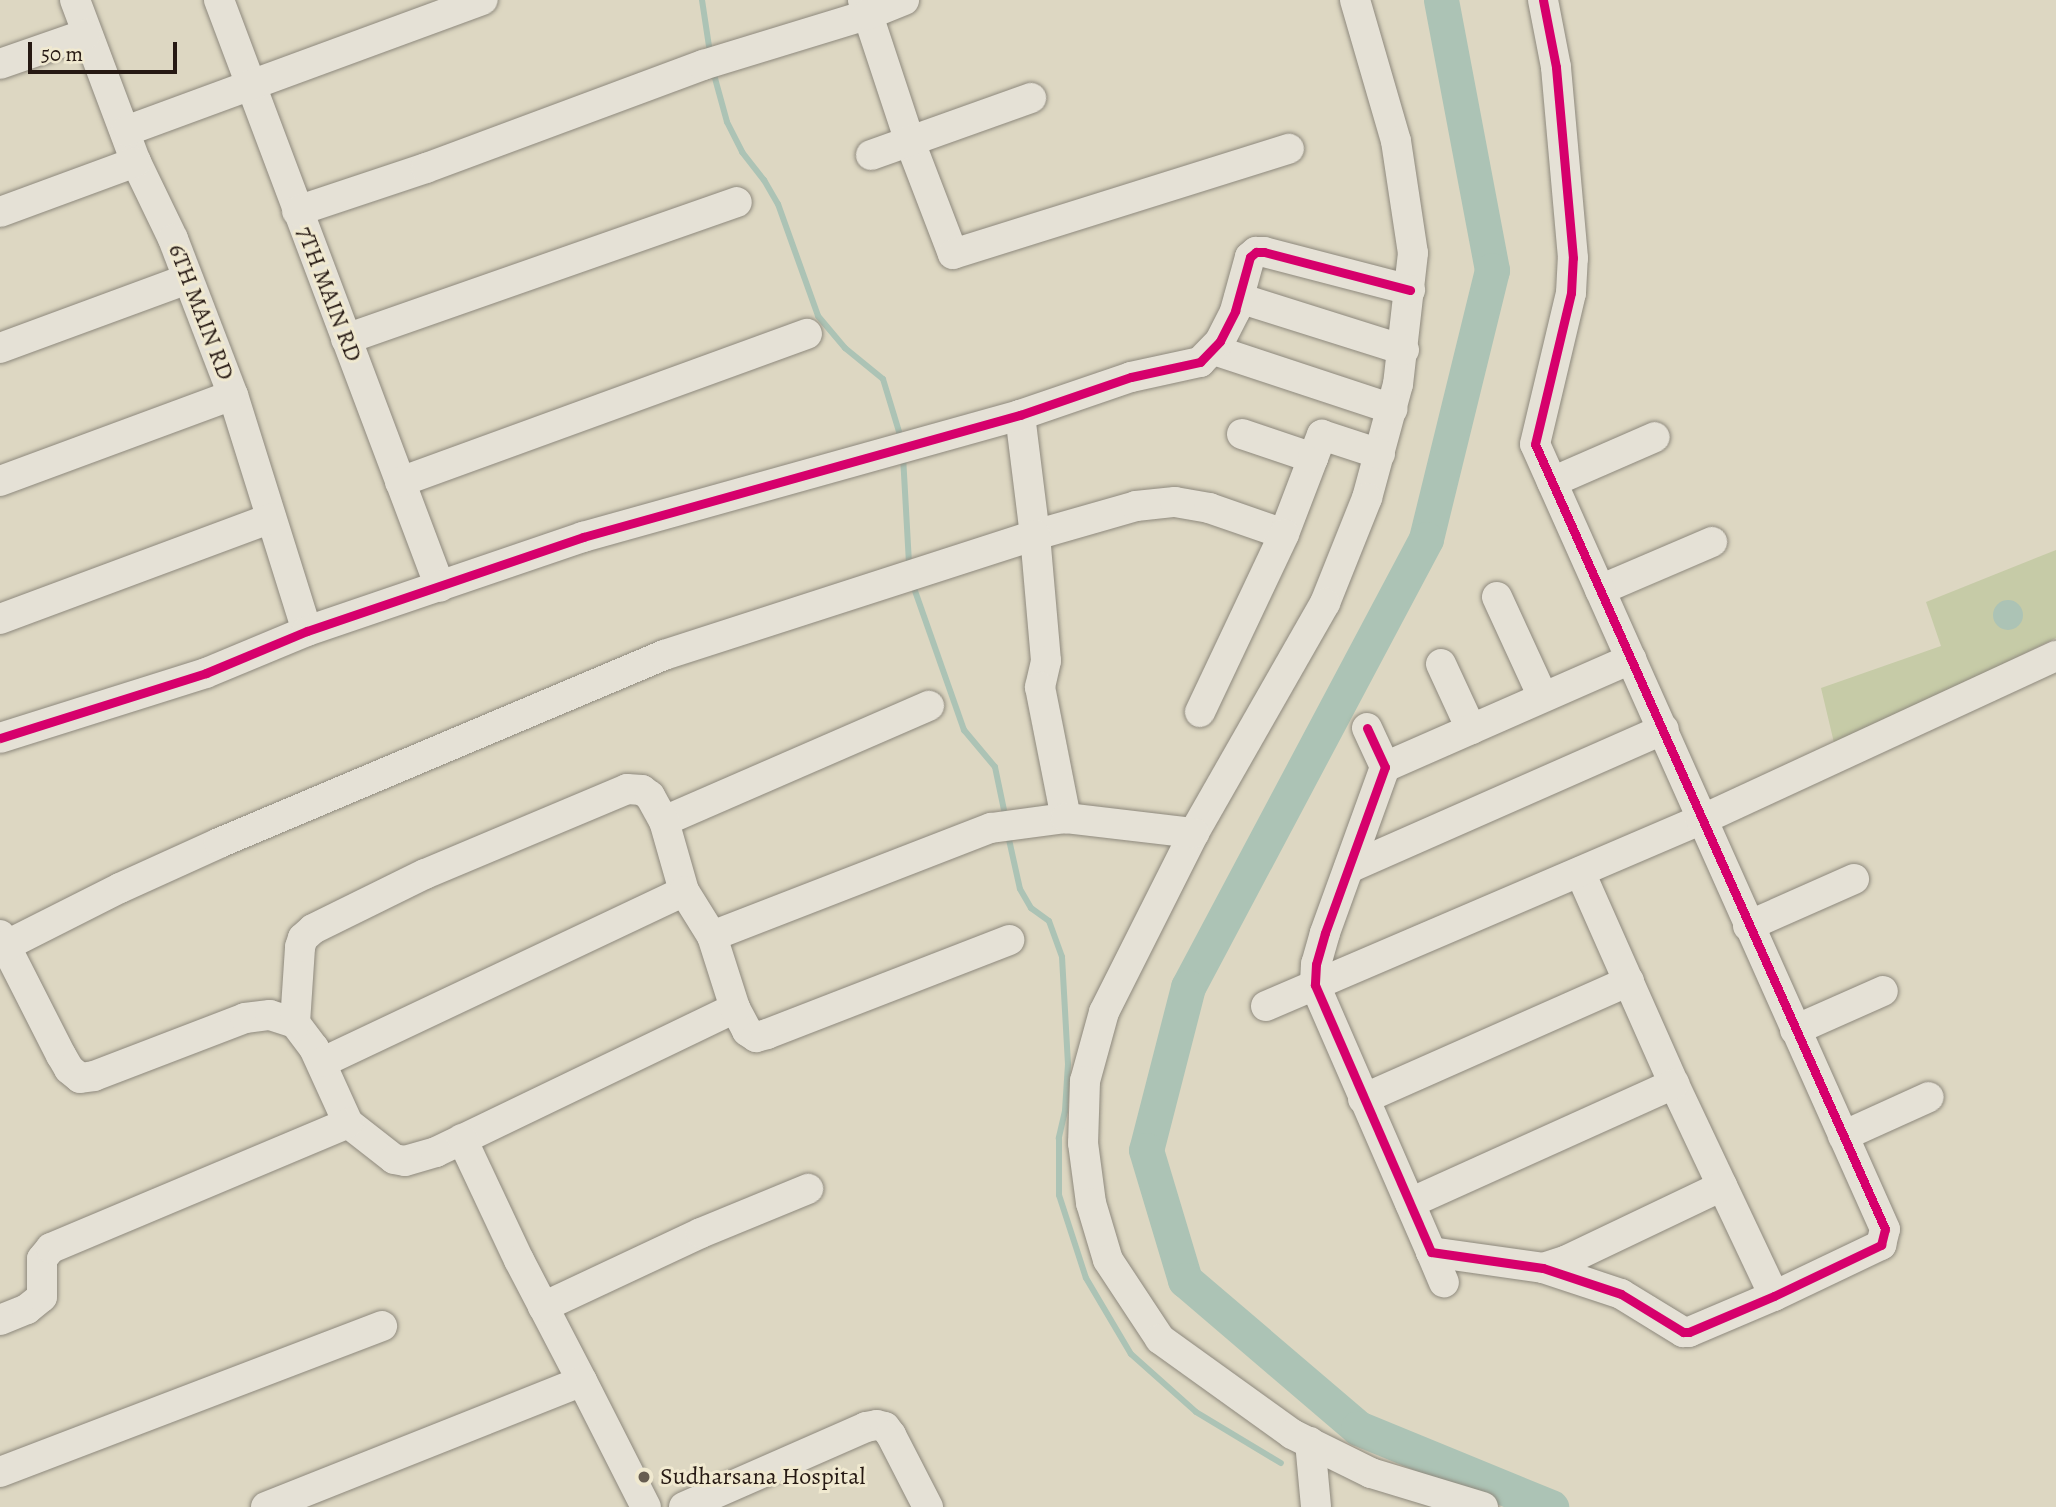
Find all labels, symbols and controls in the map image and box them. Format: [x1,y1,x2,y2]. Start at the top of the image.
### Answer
scale bar [32,28,180,72]
text: 50 m [41,40,83,68]
street label: 7TH MAIN RD [290,222,368,366]
street label: 6TH MAIN RD [162,240,240,384]
place label: Sudharsana Hospital [660,1463,865,1491]
marker: Sudharsana Hospital [634,1467,654,1487]

